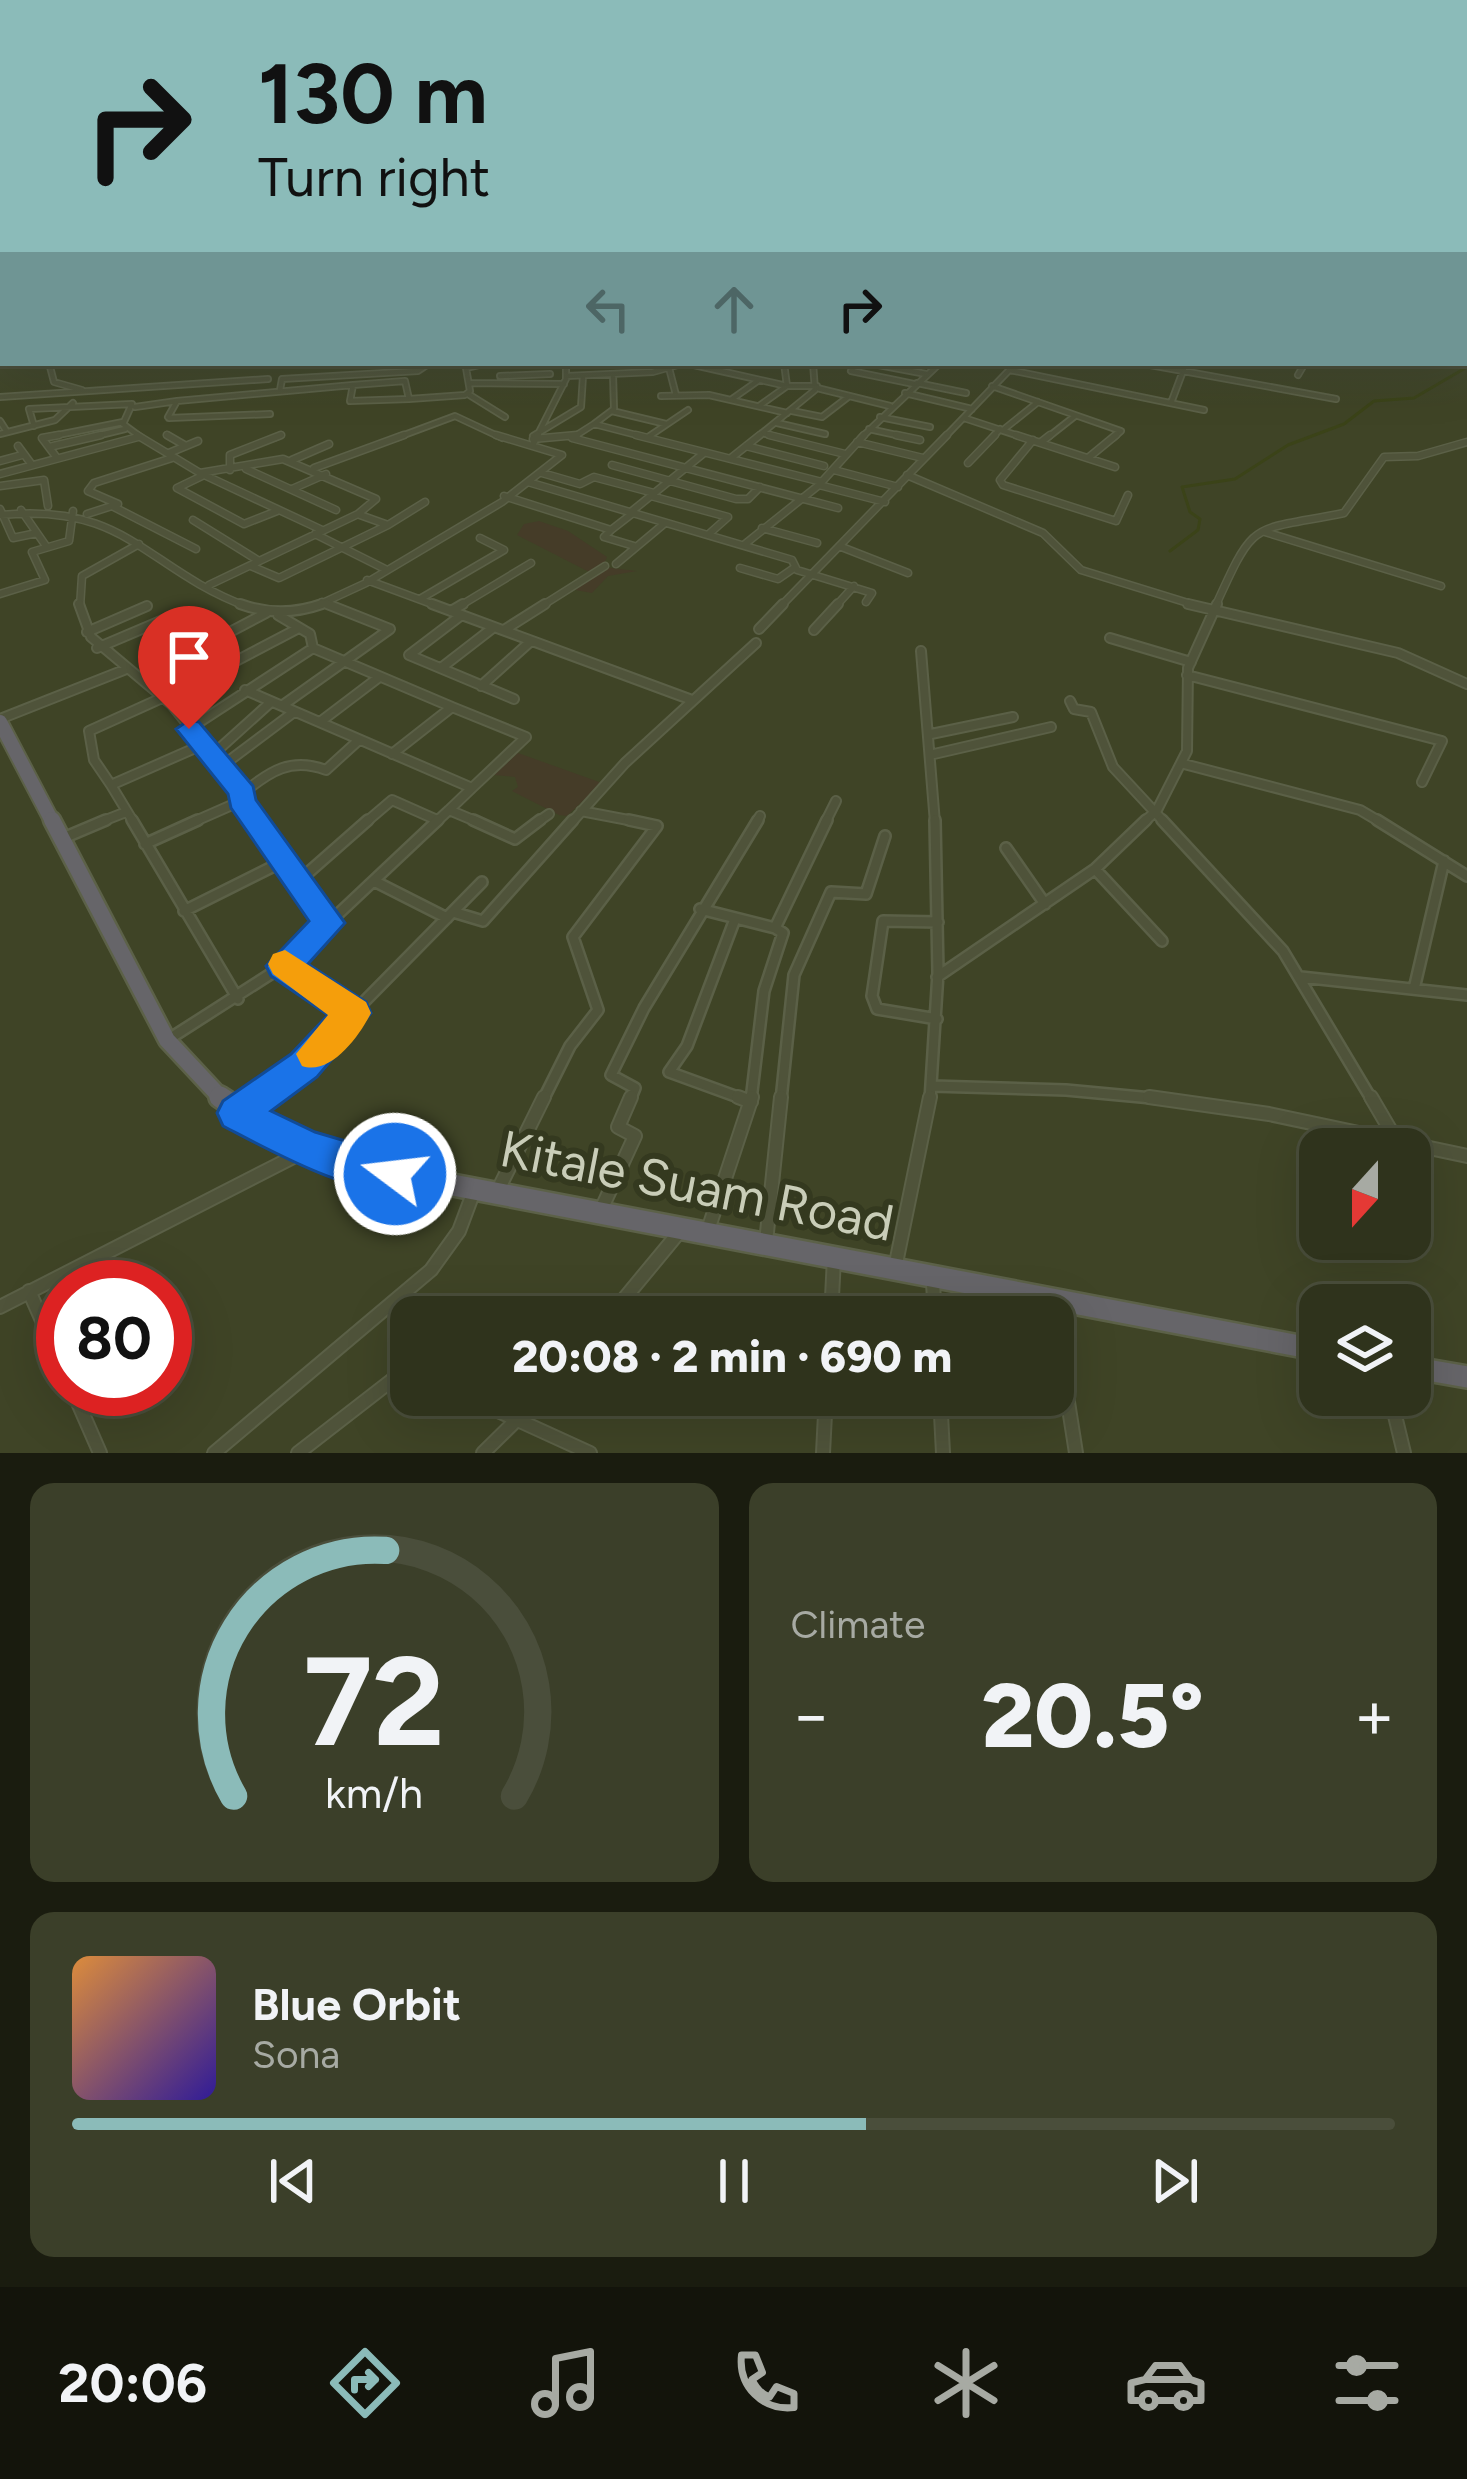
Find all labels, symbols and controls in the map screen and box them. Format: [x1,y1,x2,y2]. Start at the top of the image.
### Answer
text: 130 m [258,43,488,144]
icon: right [60,48,216,204]
text: Turn right [258,145,490,210]
icon: left [575,276,641,342]
icon: ahead [701,276,767,342]
icon: right [827,276,893,342]
pin [138,606,240,729]
icon: arrive [156,624,222,690]
position arrow [332,1111,458,1237]
street label: Kitale Suam Road [495,1118,899,1254]
north arrow [1299,1128,1431,1260]
map controls [1299,1128,1431,1416]
speed limit sign: 80 [36,1260,192,1416]
button: layers [1299,1284,1431,1416]
text: 20:08 · 2 min · 690 m [512,1329,952,1383]
text: Climate [791,1601,925,1648]
text: 72 [303,1626,445,1776]
text: 20.5° [981,1661,1204,1770]
text: − [791,1675,832,1755]
text: + [1354,1675,1395,1755]
text: km/h [325,1766,423,1818]
text: Blue Orbit [252,1977,461,2031]
text: Sona [252,2031,340,2078]
icon: previous [260,2148,326,2214]
icon: pause [701,2148,767,2214]
icon: next [1142,2148,1208,2214]
icon: directions [323,2341,407,2425]
icon: music [524,2341,608,2425]
icon: phone [724,2341,808,2425]
icon: climate [924,2341,1008,2425]
icon: car [1124,2341,1208,2425]
icon: filters [1325,2341,1409,2425]
text: 20:06 [58,2351,207,2416]

